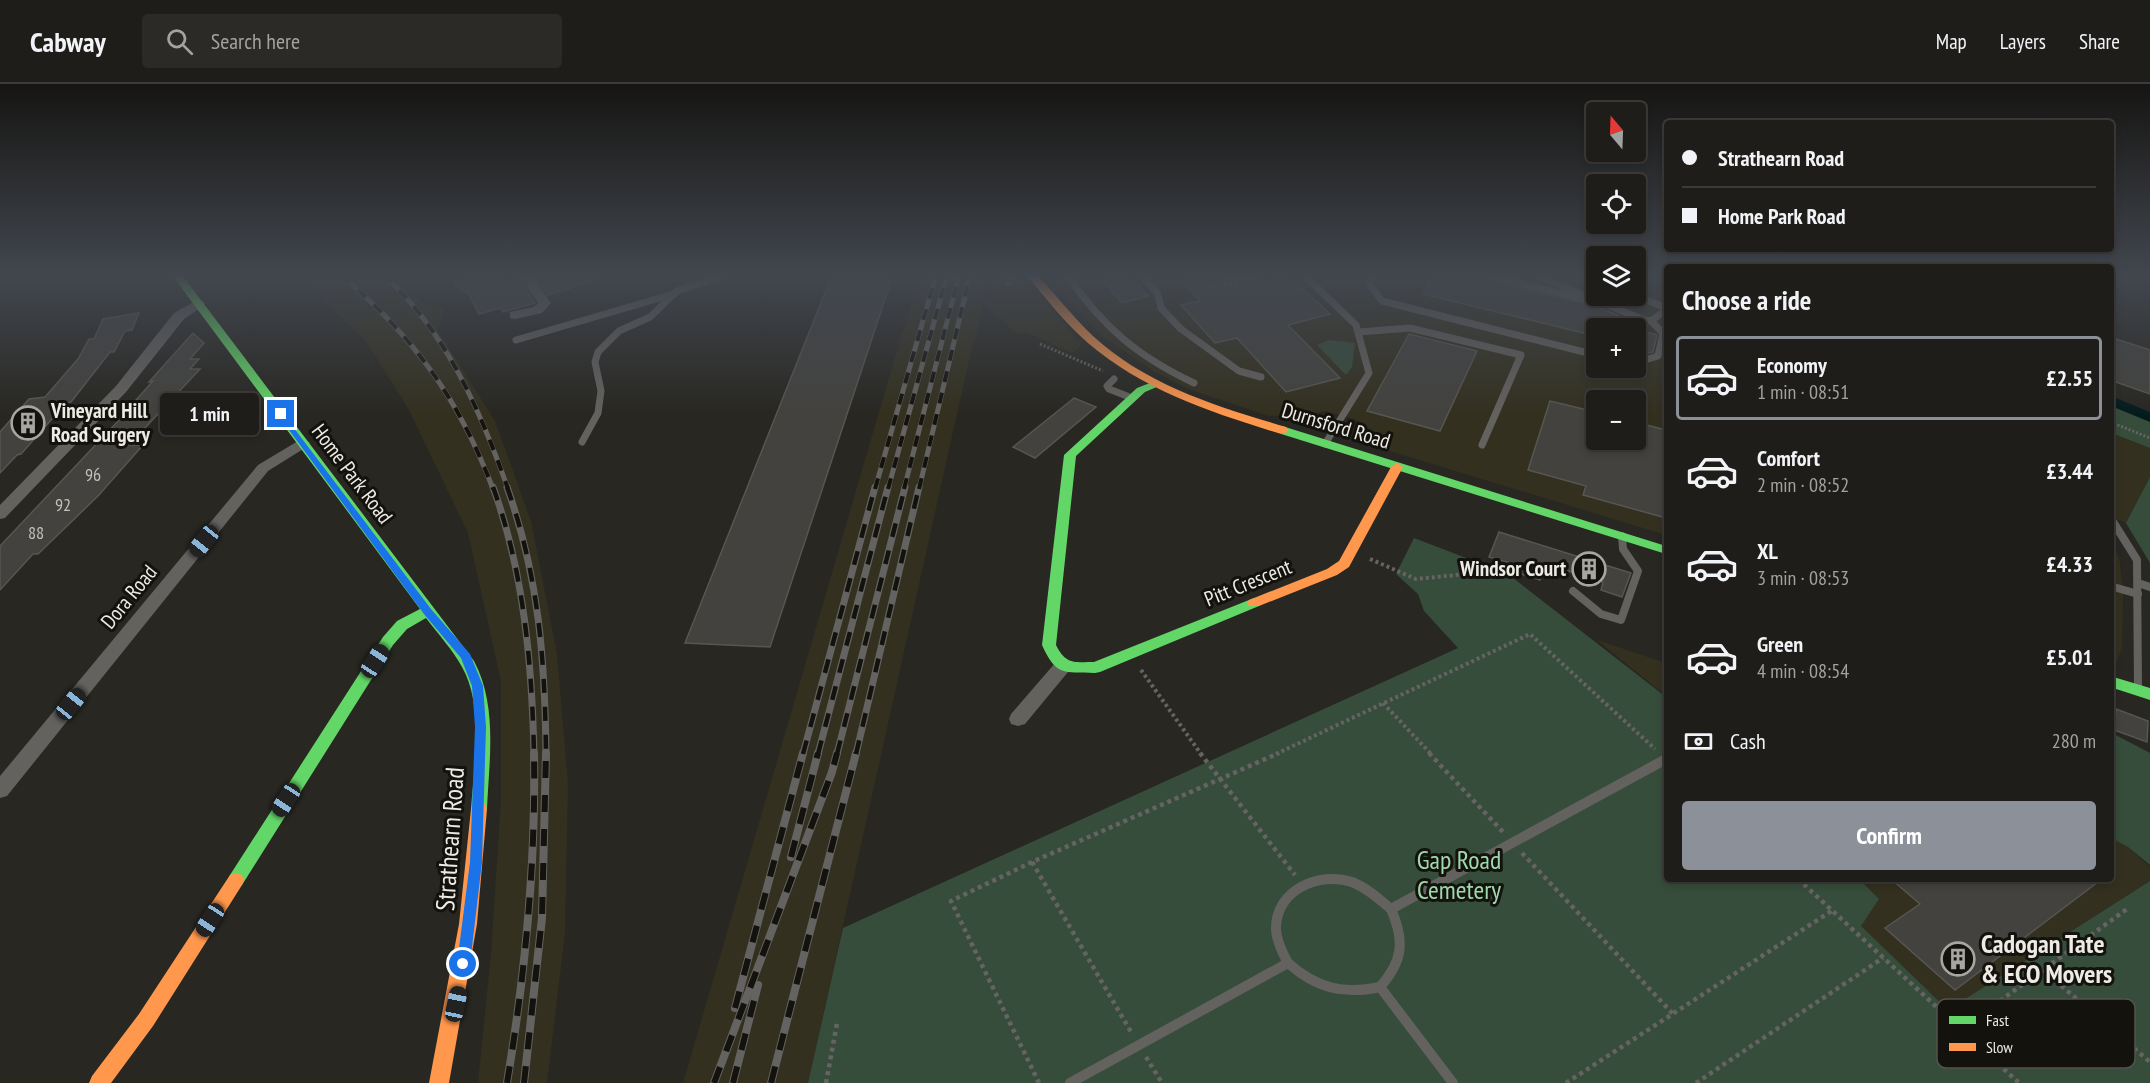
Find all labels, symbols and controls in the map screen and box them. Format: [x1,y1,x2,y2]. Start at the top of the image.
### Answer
search box [142,14,562,68]
text: Cabway [30,23,106,60]
icon: search [163,25,196,58]
text: Search here [211,27,300,55]
text: Map [1936,28,1967,55]
text: Layers [2000,28,2046,55]
text: Share [2079,28,2120,55]
north arrow [1586,102,1646,162]
map controls [1586,102,1646,450]
text: Strathearn Road [1718,144,1844,172]
button: locate [1586,174,1646,234]
text: Home Park Road [1718,202,1845,230]
button: layers [1586,246,1646,306]
text: Choose a ride [1682,283,1811,317]
button: + [1586,318,1646,378]
icon: car [1685,351,1739,405]
text: Economy [1757,351,1827,379]
text: £2.55 [2046,364,2093,392]
text: 1 min · 08:51 [1757,379,1849,405]
button: − [1586,390,1646,450]
callout: 1 min [161,393,260,435]
street label: Durnsford Road [1279,396,1393,455]
place label: Vineyard Hill Road Surgery [50,397,151,448]
route end [267,400,294,427]
text: 1 min [189,401,230,427]
building icon: Vineyard Hill Road Surgery [10,405,46,441]
street label: Home Park Road [306,418,399,529]
icon: car [1685,444,1739,498]
text: Comfort [1757,444,1820,472]
text: £3.44 [2046,457,2093,485]
house number: 96 [85,463,101,486]
text: 2 min · 08:52 [1757,472,1849,498]
house number: 92 [55,493,71,516]
house number: 88 [28,521,44,544]
car [186,521,222,561]
icon: car [1685,537,1739,591]
text: XL [1757,537,1778,565]
text: £4.33 [2046,550,2093,578]
building icon: Windsor Court [1571,551,1607,587]
street label: Pitt Crescent [1200,553,1296,612]
place label: Windsor Court [1459,555,1566,582]
street label: Dora Road [95,559,163,634]
text: 3 min · 08:53 [1757,565,1849,591]
icon: car [1685,630,1739,684]
text: Green [1757,630,1803,658]
car [358,641,392,681]
text: £5.01 [2046,643,2093,671]
text: 4 min · 08:54 [1757,658,1849,684]
car [53,684,89,724]
icon: cash [1682,725,1715,758]
text: Cash [1730,727,1766,755]
text: 280 m [2052,728,2096,754]
street label: Strathearn Road [428,766,471,912]
car [269,780,303,820]
button: Confirm [1682,801,2096,870]
park label: Gap Road Cemetery [1417,843,1501,906]
car [193,900,227,940]
place label: Cadogan Tate & ECO Movers [1981,927,2112,990]
building icon: Cadogan Tate & ECO Movers [1940,941,1976,977]
route start [449,950,476,977]
car [443,985,469,1023]
legend [1937,999,2135,1068]
text: Fast [1986,1010,2009,1030]
text: Slow [1986,1037,2013,1057]

